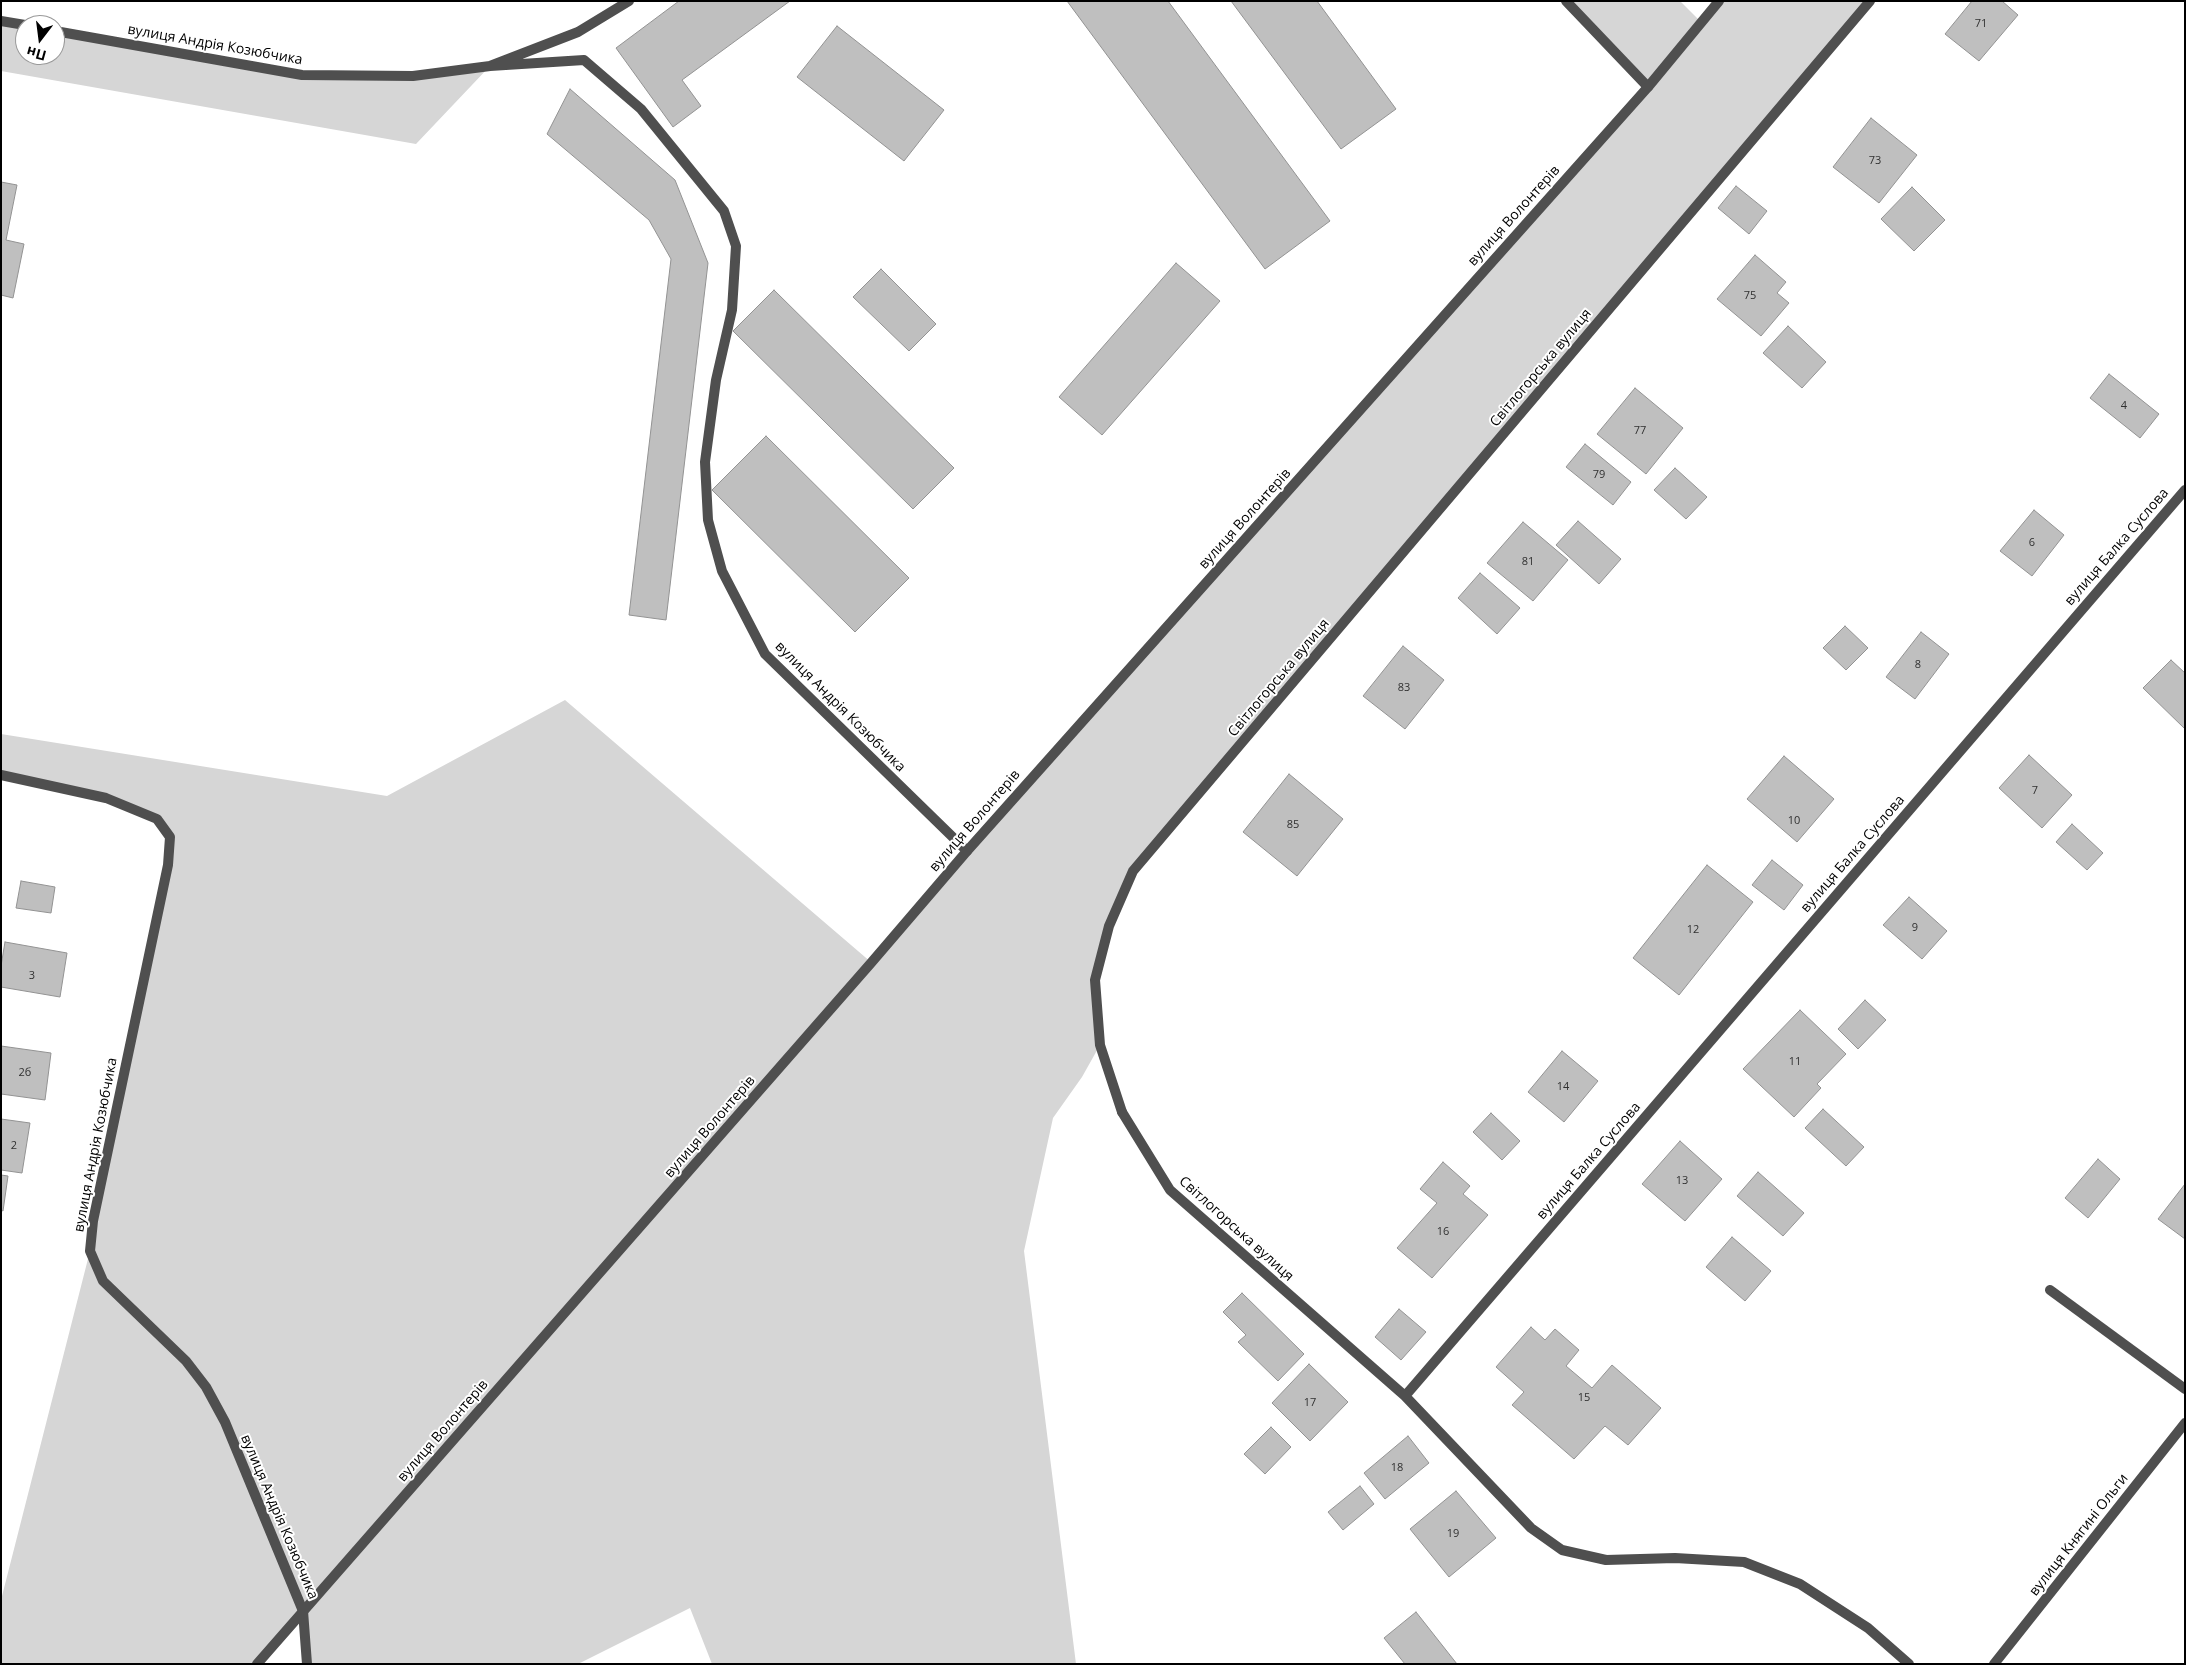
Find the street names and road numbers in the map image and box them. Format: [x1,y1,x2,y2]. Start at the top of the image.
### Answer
street label: вулиця Андрія Козюбчика [126,21,304,69]
street label: вулиця Волонтерів [1464,162,1564,270]
street label: Світлогорська вулиця [1487,306,1595,430]
street label: вулиця Волонтерів [1195,465,1295,573]
street label: вулиця Балка Суслова [2061,485,2173,609]
street label: Світлогорська вулиця [1225,616,1333,740]
street label: вулиця Андрія Козюбчика [771,638,909,776]
street label: вулиця Волонтерів [926,767,1024,875]
street label: вулиця Балка Суслова [1797,792,1909,916]
street label: вулиця Андрія Козюбчика [71,1056,121,1234]
street label: вулиця Волонтерів [661,1073,759,1181]
street label: вулиця Балка Суслова [1533,1099,1645,1223]
street label: Світлогорська вулиця [1175,1173,1297,1285]
street label: вулиця Волонтерів [394,1377,492,1485]
street label: вулиця Андрія Козюбчика [237,1432,321,1602]
street label: вулиця Княгині Ольги [2026,1471,2132,1599]

